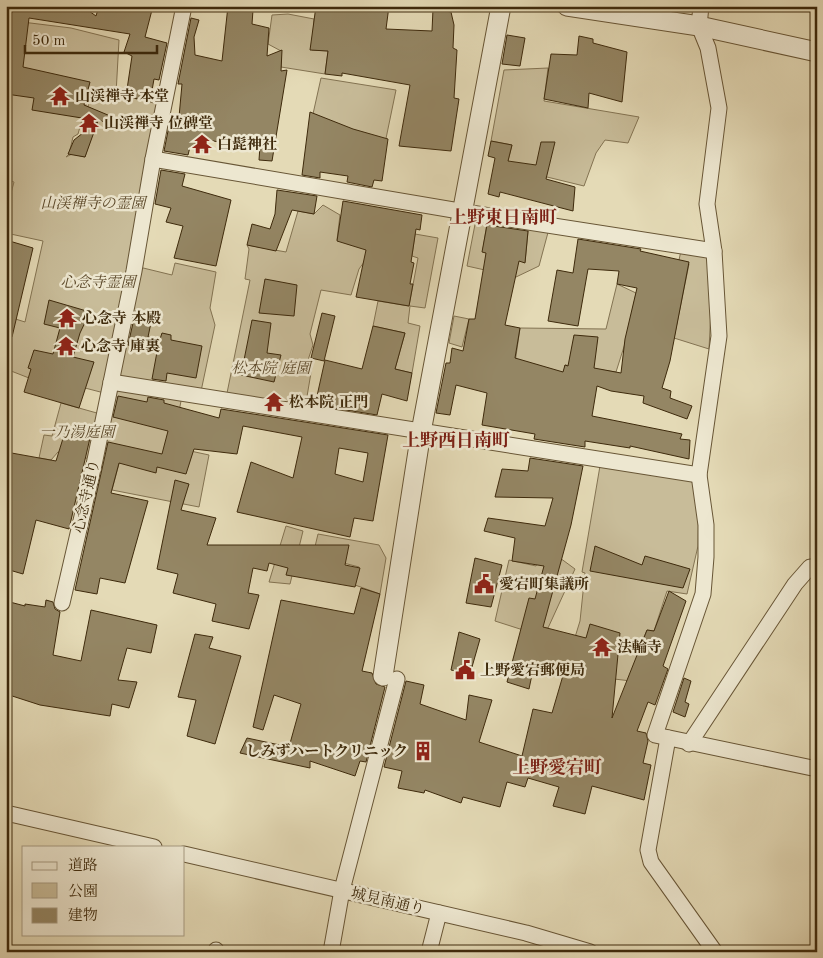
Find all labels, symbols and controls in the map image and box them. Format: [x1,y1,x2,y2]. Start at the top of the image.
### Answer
scale bar [25,22,158,54]
text: 50 m [32,34,66,49]
temple icon: 山渓禅寺 本堂 [49,85,71,107]
place label: 山渓禅寺 本堂 [75,88,169,105]
temple icon: 山渓禅寺 位碑堂 [78,112,100,134]
place label: 山渓禅寺 位碑堂 [104,115,213,132]
temple icon: 白髭神社 [191,133,213,155]
place label: 白髭神社 [217,136,277,153]
park label: 山渓禅寺の霊園 [40,195,148,212]
district label: 上野東日南町 [449,207,557,227]
park label: 心念寺霊園 [60,274,138,291]
temple icon: 心念寺 本殿 [56,307,78,329]
place label: 心念寺 本殿 [82,309,161,327]
temple icon: 心念寺 庫裏 [55,335,77,357]
place label: 心念寺 庫裏 [81,337,160,355]
park label: 松本院 庭園 [231,360,314,377]
temple icon: 松本院 正門 [263,391,285,413]
place label: 松本院 正門 [289,394,368,411]
park label: 一乃湯庭園 [39,424,117,441]
district label: 上野西日南町 [402,430,510,450]
street label: 心念寺通り [70,458,103,535]
public building icon: 愛宕町集議所 [473,573,495,595]
place label: 愛宕町集議所 [499,576,589,593]
temple icon: 法輪寺 [591,636,613,658]
place label: 法輪寺 [617,638,662,656]
public building icon: 上野愛宕郵便局 [454,659,476,681]
place label: 上野愛宕郵便局 [480,662,585,679]
building icon: しみずハートクリニック [412,740,434,762]
place label: しみずハートクリニック [245,742,408,760]
district label: 上野愛宕町 [512,757,602,777]
legend [22,846,185,936]
text: 道路 [68,857,98,874]
text: 公園 [68,883,98,900]
street label: 城見南通り [349,885,426,918]
text: 建物 [68,907,98,924]

